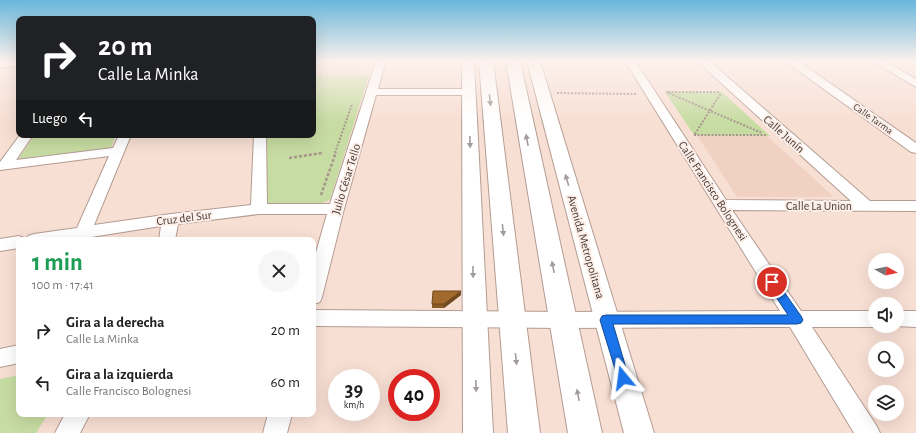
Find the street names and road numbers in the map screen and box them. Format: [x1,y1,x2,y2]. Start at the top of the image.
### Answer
street label: Calle Tarma [851,102,895,136]
street label: Calle Junín [761,113,807,155]
street label: Calle Francisco Bolognesi [676,139,750,243]
street label: Julio César Tello [330,142,362,216]
street label: Avenida Metropolitana [565,194,607,301]
street label: Calle La Union [786,200,852,212]
street label: Cruz del Sur [156,209,212,227]

